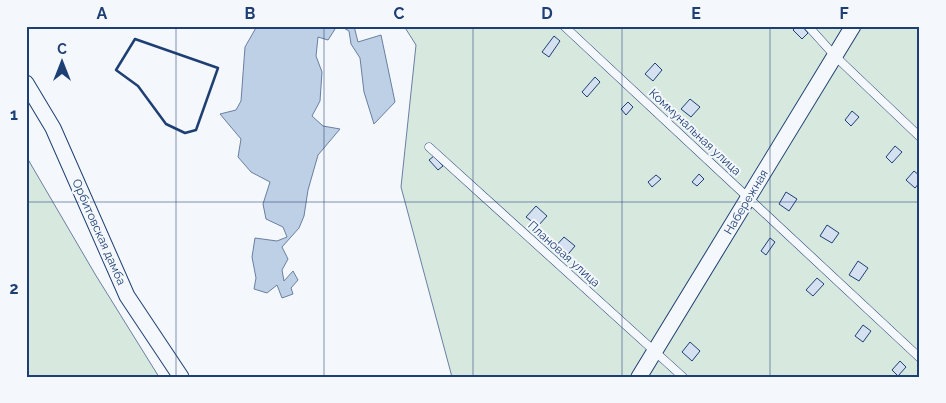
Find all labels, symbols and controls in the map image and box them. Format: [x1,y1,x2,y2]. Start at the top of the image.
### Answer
text: A [97,4,108,23]
text: B [245,4,256,23]
text: C [394,4,405,23]
text: D [541,4,553,23]
text: E [691,4,701,23]
text: F [839,4,849,23]
north arrow [38,38,88,88]
text: С [57,41,67,57]
street label: Коммунальная улица [646,86,744,178]
text: 1 [10,105,18,124]
street label: Набережная [721,167,771,237]
street label: Орбитовская дамба [69,177,129,287]
street label: Плановая улица [525,218,603,290]
text: 2 [9,279,19,298]

